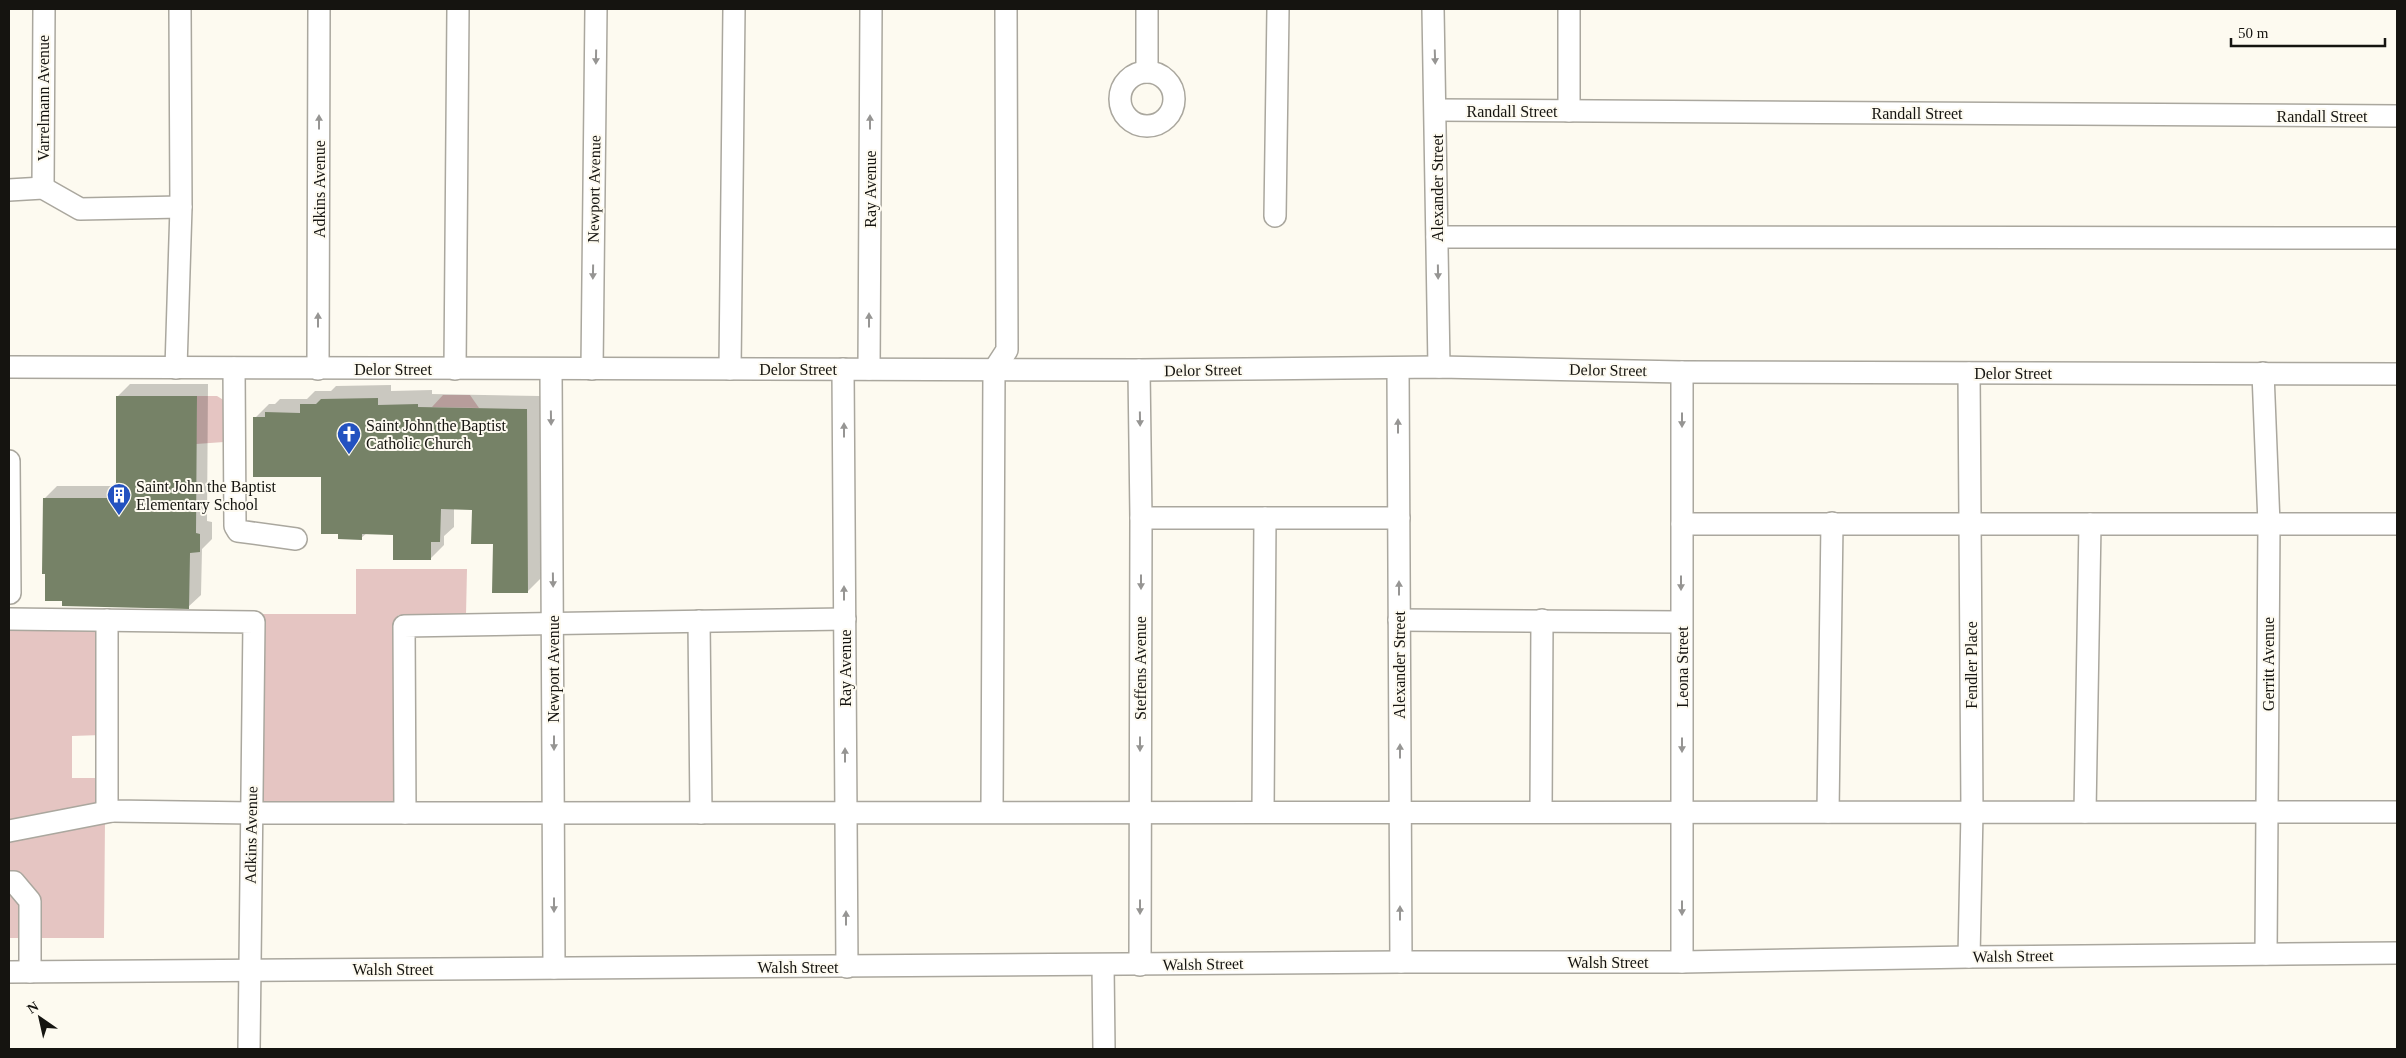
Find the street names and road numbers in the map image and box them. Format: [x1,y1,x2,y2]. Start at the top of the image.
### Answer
street label: Varrelmann Avenue [35,35,52,161]
street label: Randall Street [1466,103,1558,120]
street label: Randall Street [1871,105,1963,122]
street label: Randall Street [2276,108,2368,125]
street label: Alexander Street [1429,133,1446,242]
street label: Newport Avenue [585,135,604,243]
street label: Adkins Avenue [311,140,328,238]
street label: Ray Avenue [862,150,880,228]
street label: Delor Street [354,361,432,378]
street label: Delor Street [759,361,837,378]
street label: Delor Street [1164,361,1243,379]
street label: Delor Street [1569,361,1648,379]
street label: Delor Street [1974,365,2052,382]
street label: Alexander Street [1391,610,1408,719]
street label: Newport Avenue [545,615,563,723]
street label: Steffens Avenue [1132,616,1149,720]
street label: Gerritt Avenue [2260,617,2277,711]
street label: Fendler Place [1963,621,1980,709]
street label: Leona Street [1674,626,1691,708]
street label: Ray Avenue [837,629,855,707]
street label: Adkins Avenue [242,786,260,884]
street label: Walsh Street [1972,947,2054,965]
street label: Walsh Street [1568,954,1649,971]
street label: Walsh Street [1162,955,1244,973]
street label: Walsh Street [758,959,839,976]
street label: Walsh Street [353,961,434,978]

